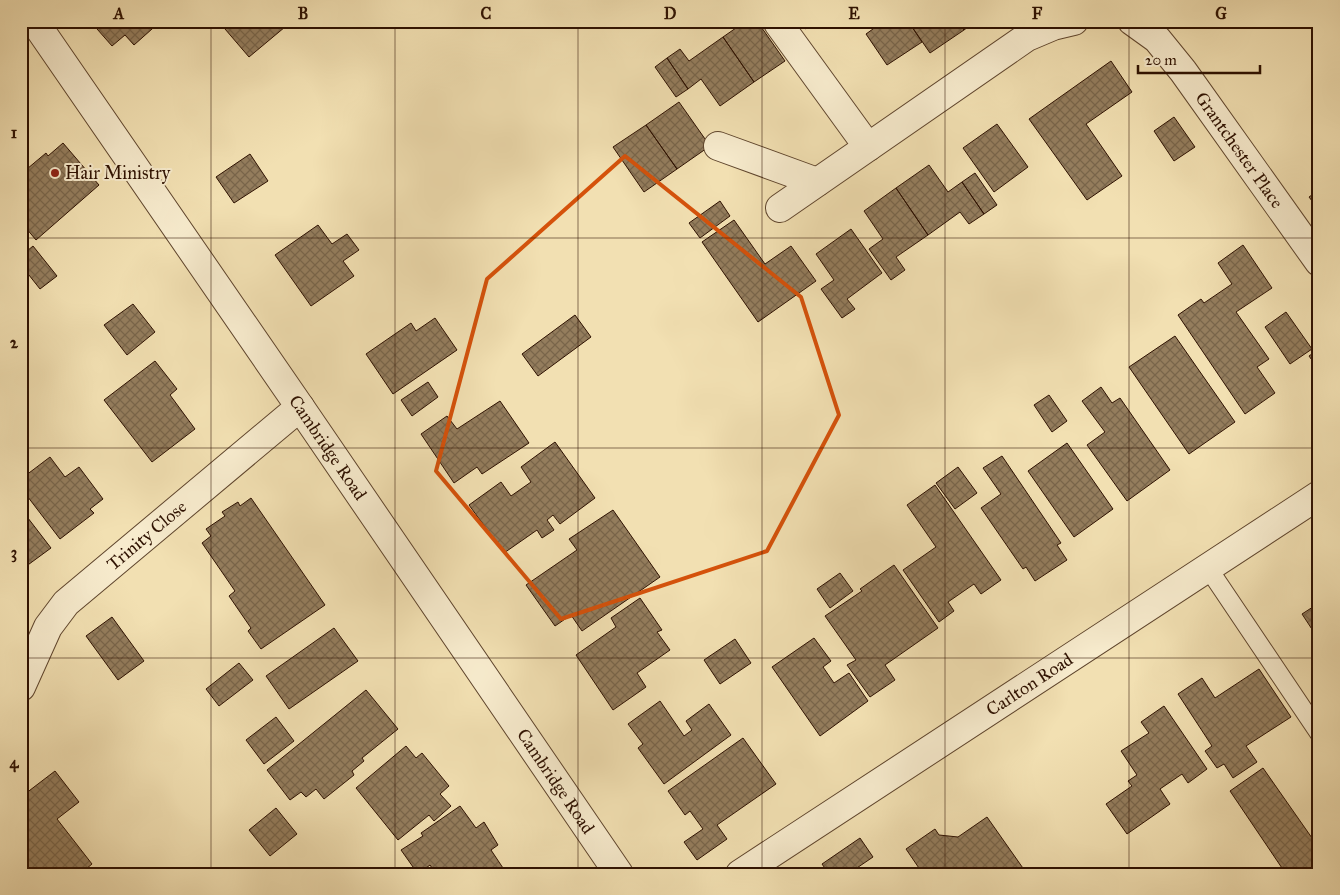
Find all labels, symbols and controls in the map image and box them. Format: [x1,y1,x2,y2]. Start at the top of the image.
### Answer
text: A [113,4,125,23]
text: B [298,4,308,23]
text: C [481,4,492,23]
text: D [664,4,677,23]
text: E [848,4,860,23]
text: F [1032,4,1043,23]
text: G [1215,4,1227,23]
scale bar [1138,42,1260,74]
text: 20 m [1145,51,1177,69]
street label: Grantchester Place [1190,88,1288,212]
text: 1 [11,123,18,142]
place label: Hair Ministry [65,162,171,184]
marker: Hair Ministry [49,167,61,179]
text: 2 [10,333,19,352]
street label: Cambridge Road [284,391,371,504]
street label: Trinity Close [102,496,191,575]
text: 3 [11,543,17,563]
street label: Carlton Road [982,648,1077,721]
street label: Cambridge Road [512,724,599,838]
text: 4 [10,753,20,773]

